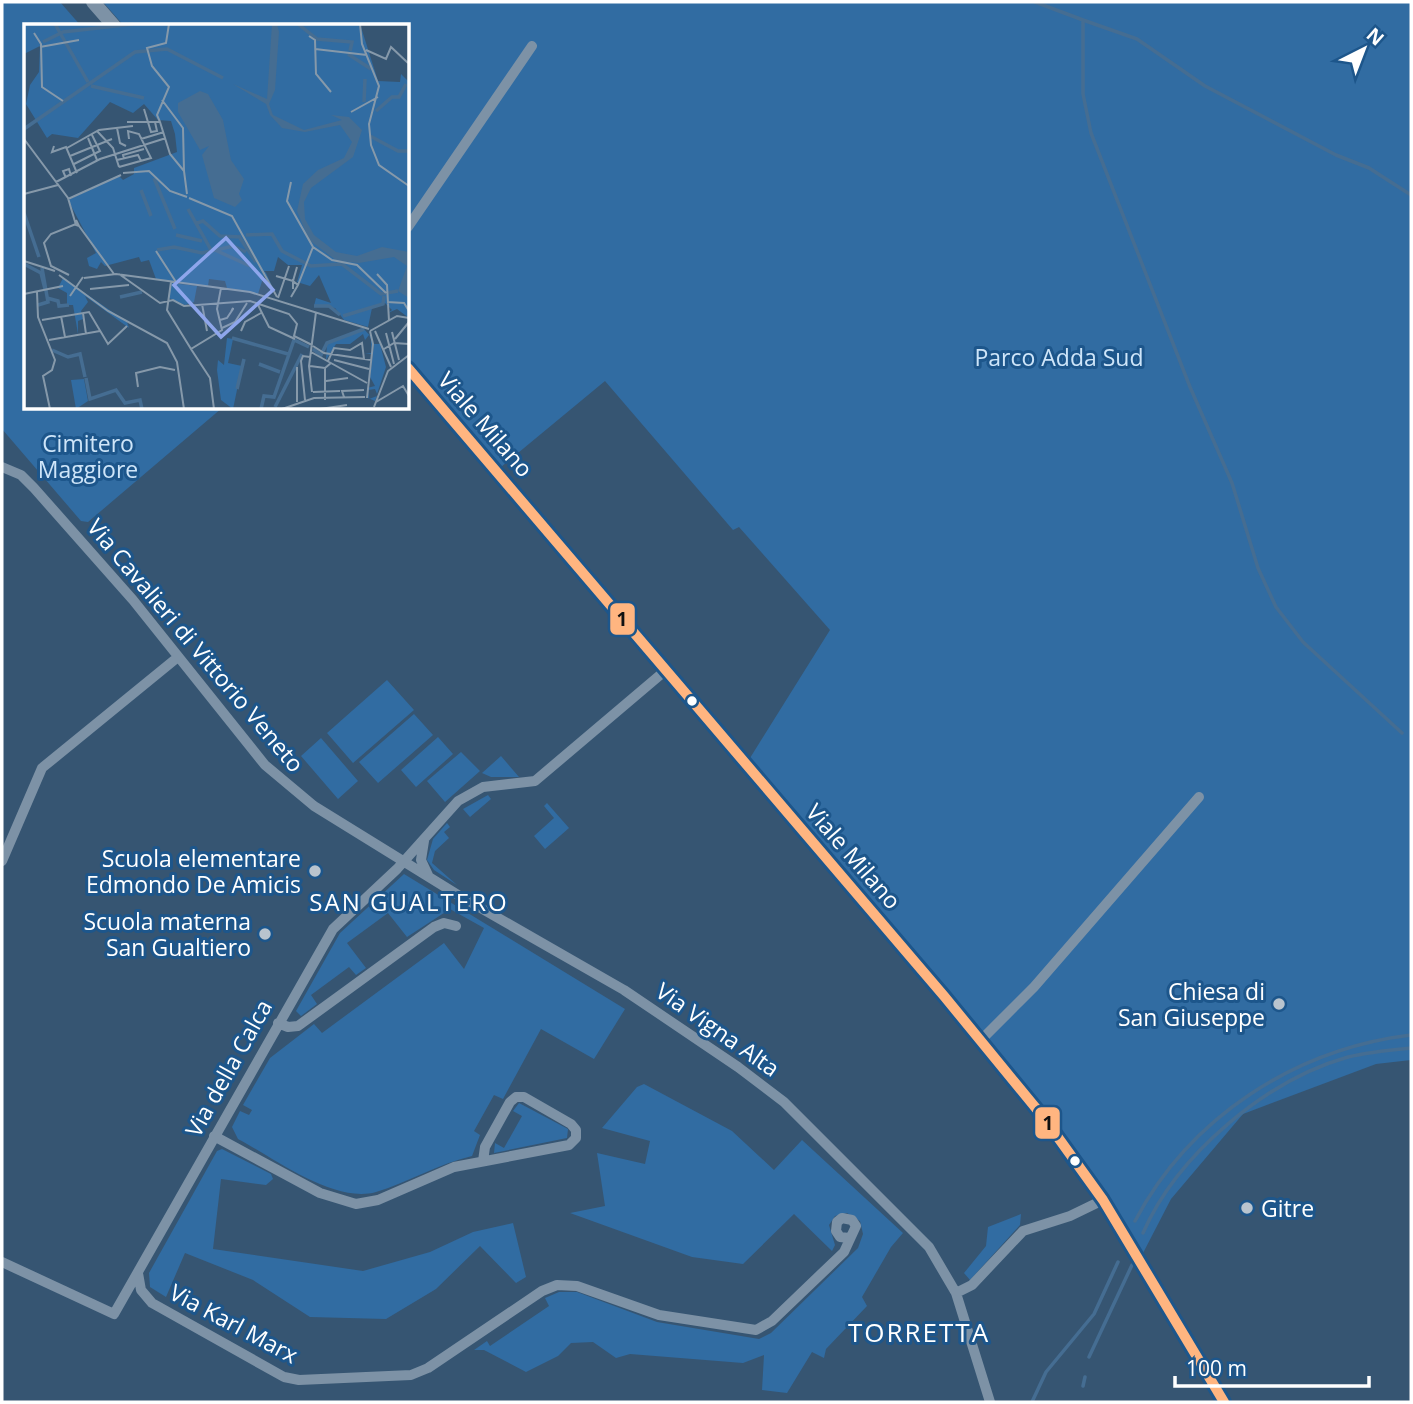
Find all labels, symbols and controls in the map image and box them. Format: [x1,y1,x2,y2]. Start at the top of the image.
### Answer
north arrow [1329,14,1399,84]
text: N [1361,22,1390,51]
inset map [24,24,410,410]
park label: Parco Adda Sud [974,341,1144,373]
street label: Viale Milano [431,364,541,484]
park label: Cimitero Maggiore [38,427,138,485]
street label: Via Cavalieri di Vittorio Veneto [80,511,312,779]
line badge: 1 [609,602,636,636]
text: 1 [617,606,627,632]
unlabelled marker [685,694,699,708]
street label: Viale Milano [799,796,909,916]
place label: Scuola elementare Edmondo De Amicis [86,842,301,900]
marker: Scuola elementare Edmondo De Amicis [307,863,323,879]
district label: SAN GUALTERO [309,885,509,918]
place label: Scuola materna San Gualtiero [83,905,251,963]
marker: Scuola materna San Gualtiero [257,926,273,942]
street label: Via Vigna Alta [650,974,786,1084]
place label: Chiesa di San Giuseppe [1118,975,1265,1033]
street label: Via della Calca [177,994,279,1142]
marker: Chiesa di San Giuseppe [1271,996,1287,1012]
line badge: 1 [1034,1106,1061,1140]
text: 1 [1043,1110,1053,1136]
unlabelled marker [1068,1154,1082,1168]
place label: Gitre [1261,1192,1314,1224]
marker: Gitre [1239,1200,1255,1216]
street label: Via Karl Marx [164,1276,304,1370]
district label: TORRETTA [848,1314,990,1350]
scale bar [1175,1344,1369,1388]
text: 100 m [1186,1354,1247,1382]

